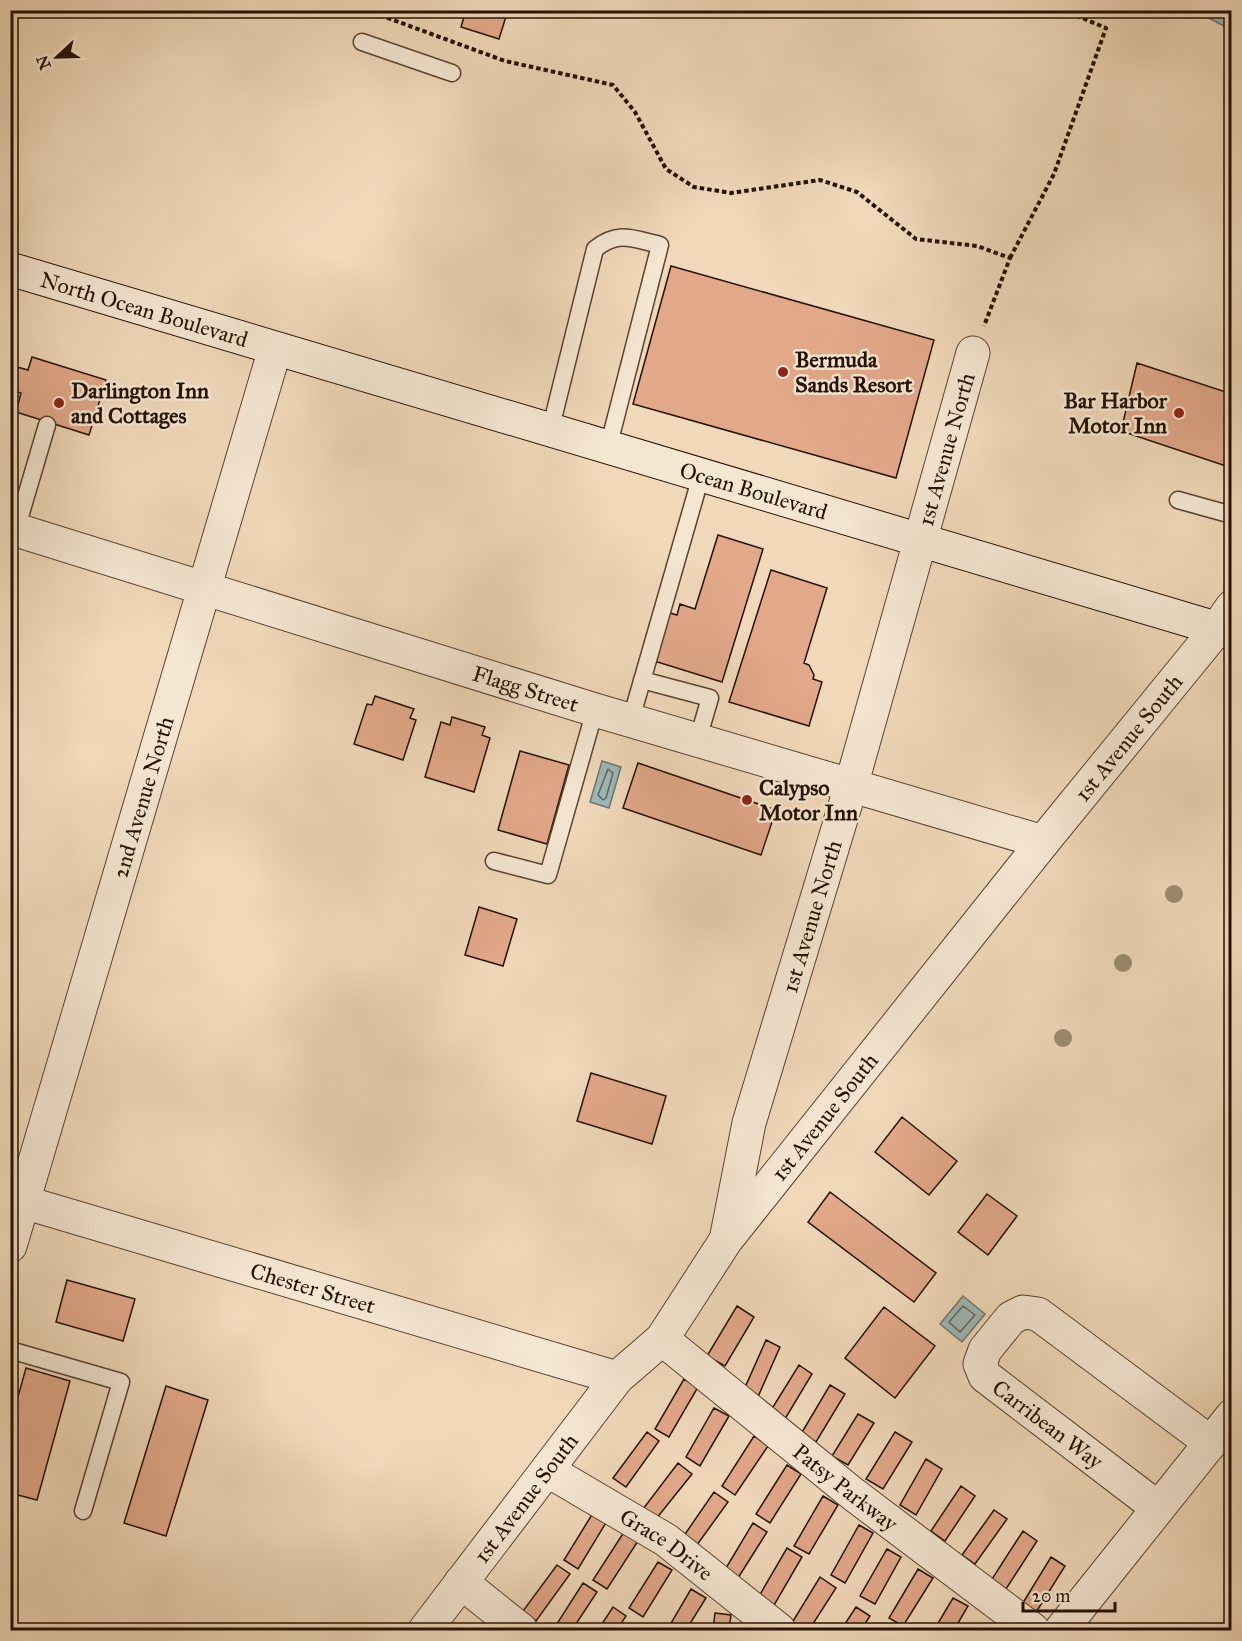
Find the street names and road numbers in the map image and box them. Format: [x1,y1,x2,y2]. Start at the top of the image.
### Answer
street label: North Ocean Boulevard [37,266,251,353]
street label: 1st Avenue North [912,370,981,529]
street label: Ocean Boulevard [677,456,831,526]
street label: Flagg Street [469,660,582,718]
street label: 1st Avenue South [1069,669,1188,807]
street label: 2nd Avenue North [106,713,180,881]
street label: 1st Avenue North [776,837,848,996]
street label: 1st Avenue South [766,1048,884,1186]
street label: Chester Street [247,1257,379,1320]
street label: Carribean Way [987,1374,1109,1475]
street label: 1st Avenue South [468,1428,584,1568]
street label: Patsy Parkway [788,1438,904,1538]
street label: Grace Drive [615,1503,719,1586]

